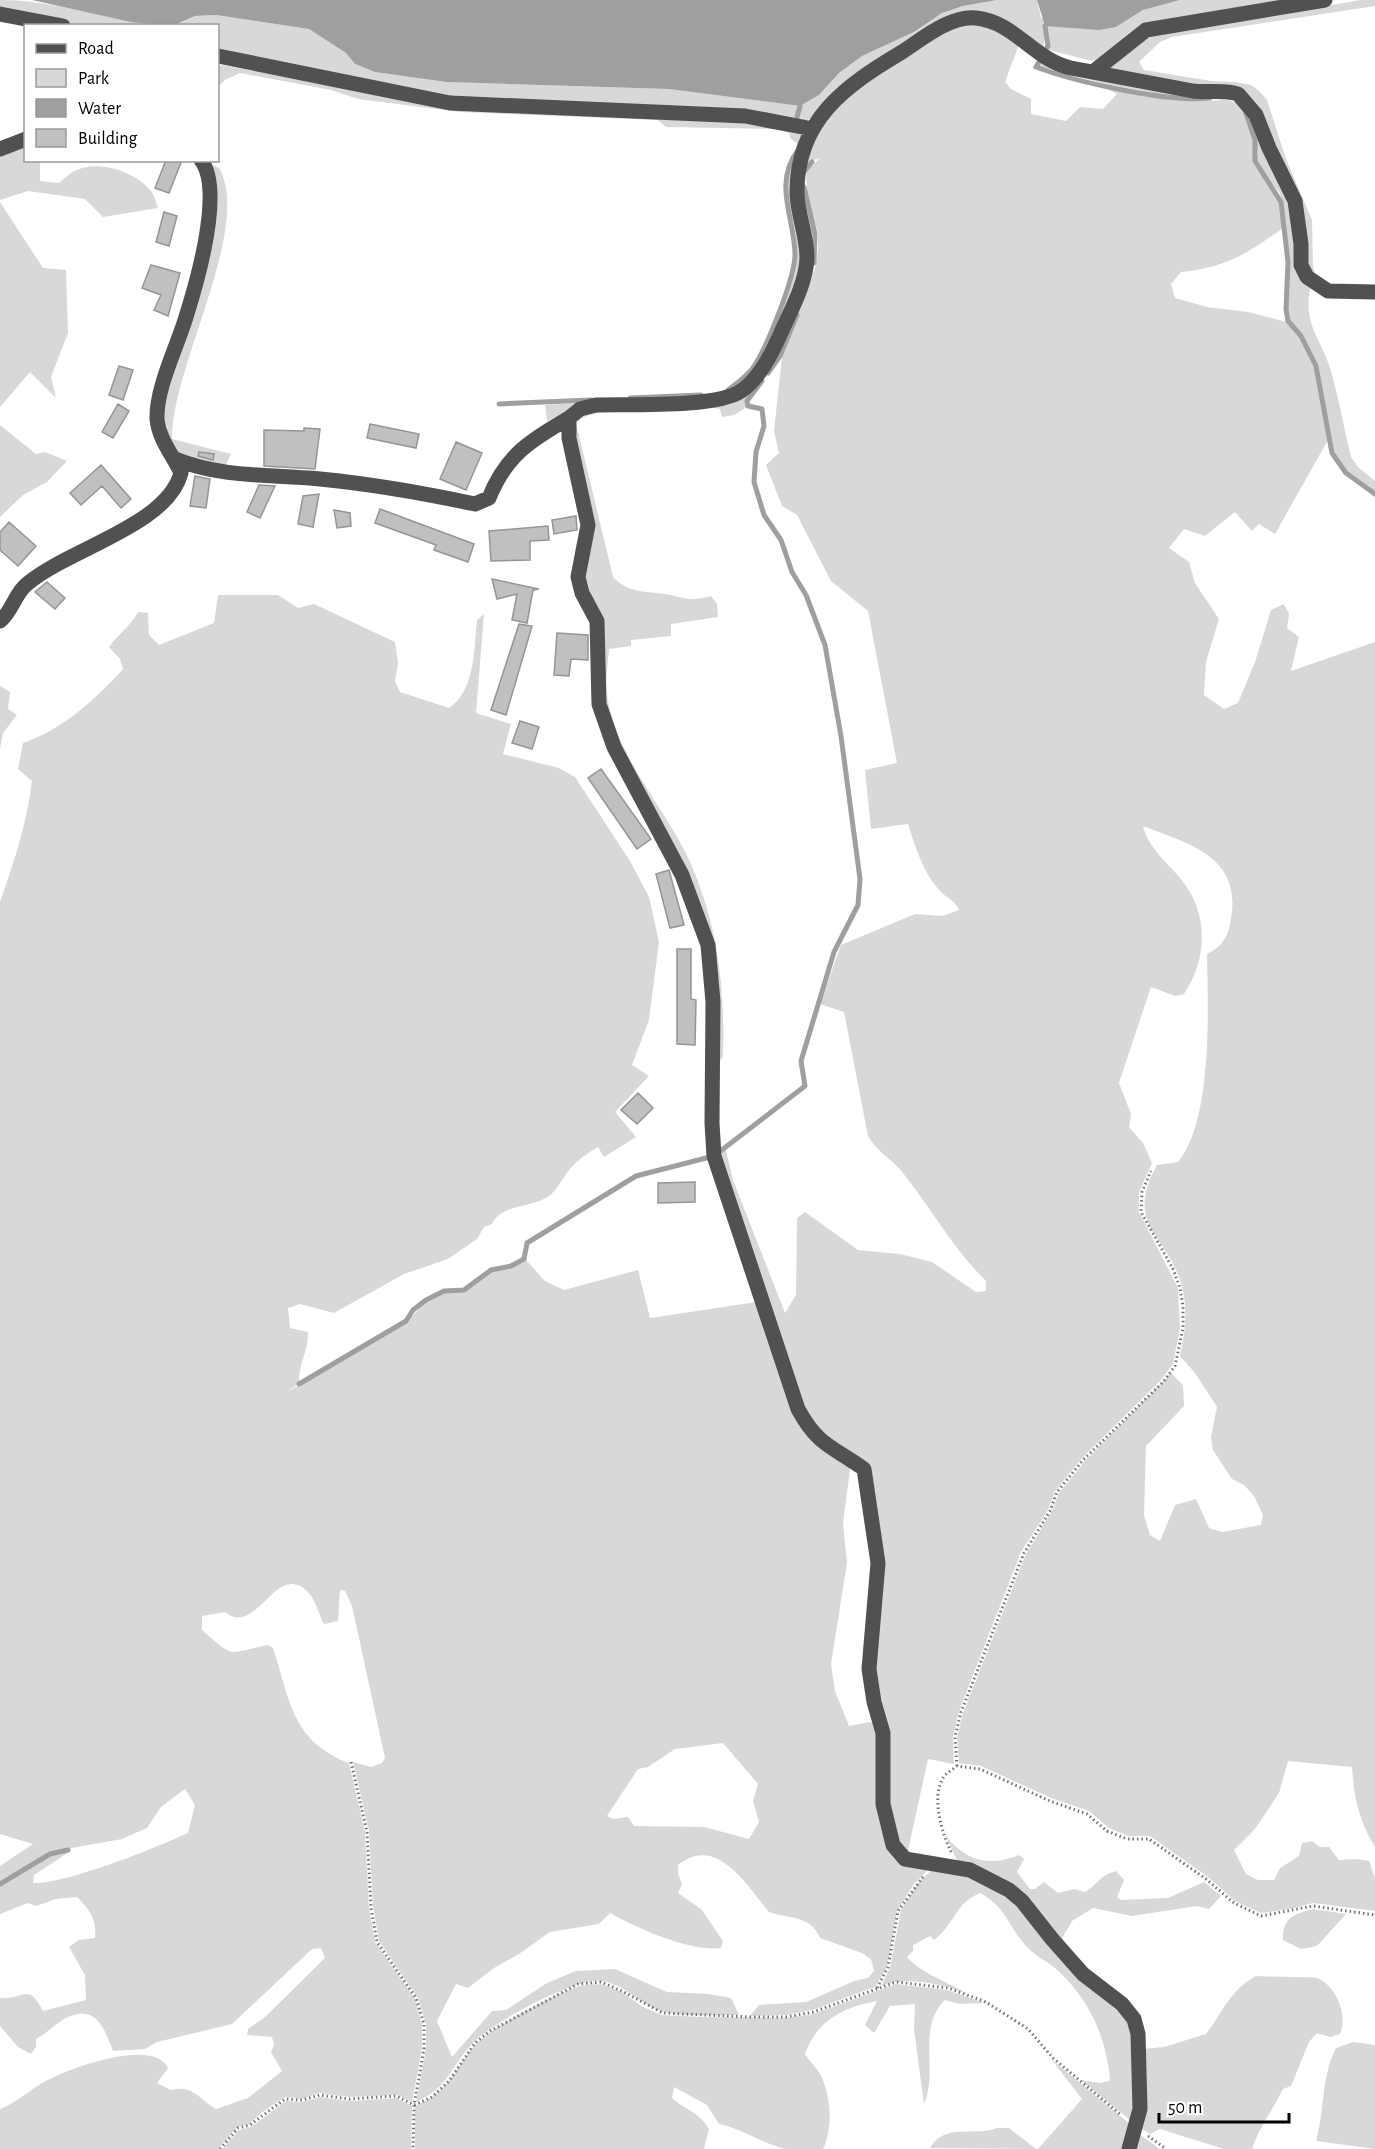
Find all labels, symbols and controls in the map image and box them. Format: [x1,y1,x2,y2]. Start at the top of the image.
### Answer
legend [24,24,219,162]
text: Road [78,40,114,58]
text: Park [78,70,110,88]
text: Water [78,100,121,118]
text: Building [78,130,138,148]
scale bar [1159,2086,1290,2124]
text: 50 m [1168,2099,1202,2117]

